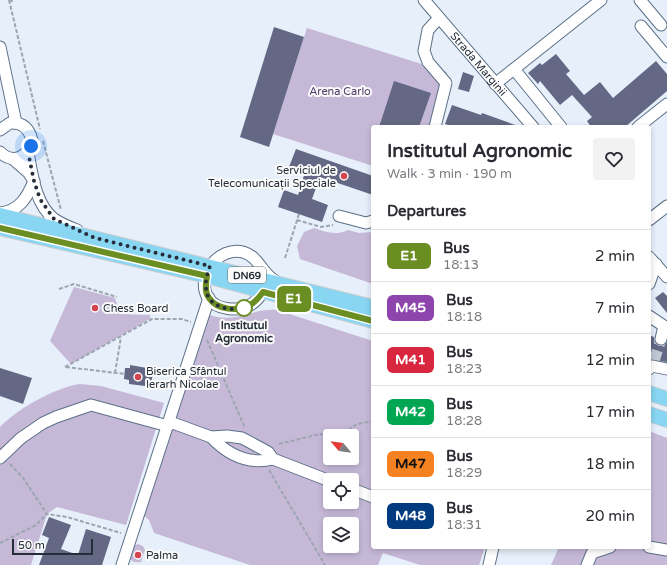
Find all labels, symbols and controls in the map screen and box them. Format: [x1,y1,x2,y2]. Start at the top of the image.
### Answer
street label: Strada Marginii [447,29,509,99]
park label: Arena Carlo [309,85,371,98]
your location [21,136,41,156]
button: heart [593,138,635,180]
text: Institutul Agronomic [387,140,572,162]
place label: Serviciul de Telecomunicații Speciale [208,164,336,190]
text: Walk · 3 min · 190 m [387,166,512,182]
marker: Serviciul de Telecomunicații Speciale [339,171,349,181]
text: Departures [387,202,466,220]
text: Bus [443,239,470,257]
text: E1 [400,247,418,264]
text: 2 min [595,247,635,265]
text: 18:13 [443,257,479,273]
road number: DN69 [228,267,266,283]
line badge: E1 [276,286,312,312]
text: E1 [285,290,303,307]
text: Bus [446,291,473,309]
marker: Institutul Agronomic [235,299,253,317]
text: M45 [395,299,426,316]
text: 7 min [595,299,635,317]
place label: Chess Board [103,302,168,315]
marker: Chess Board [90,303,100,313]
text: 18:18 [446,309,482,325]
place label: Institutul Agronomic [215,319,273,346]
text: Bus [446,343,473,361]
text: M41 [395,351,426,368]
text: 12 min [586,351,635,369]
text: 18:23 [446,361,482,377]
place label: Biserica Sfântul Ierarh Nicolae [146,365,227,391]
marker: Biserica Sfântul Ierarh Nicolae [133,372,143,382]
text: Bus [446,395,473,413]
text: M42 [395,403,426,420]
text: 17 min [586,403,635,421]
text: 18:28 [446,413,482,429]
north arrow [323,429,359,465]
map controls [323,429,359,553]
text: Bus [446,447,473,465]
text: M47 [395,455,426,472]
text: 18 min [586,455,635,473]
text: 18:29 [446,465,482,481]
button: locate [323,473,359,509]
text: Bus [446,499,473,517]
text: M48 [395,507,426,524]
text: 20 min [586,507,635,525]
button: layers [323,517,359,553]
text: 18:31 [446,517,482,533]
scale bar [12,537,93,556]
text: 50 m [18,539,45,552]
place label: Palma [146,549,178,562]
marker: Palma [133,550,143,560]

